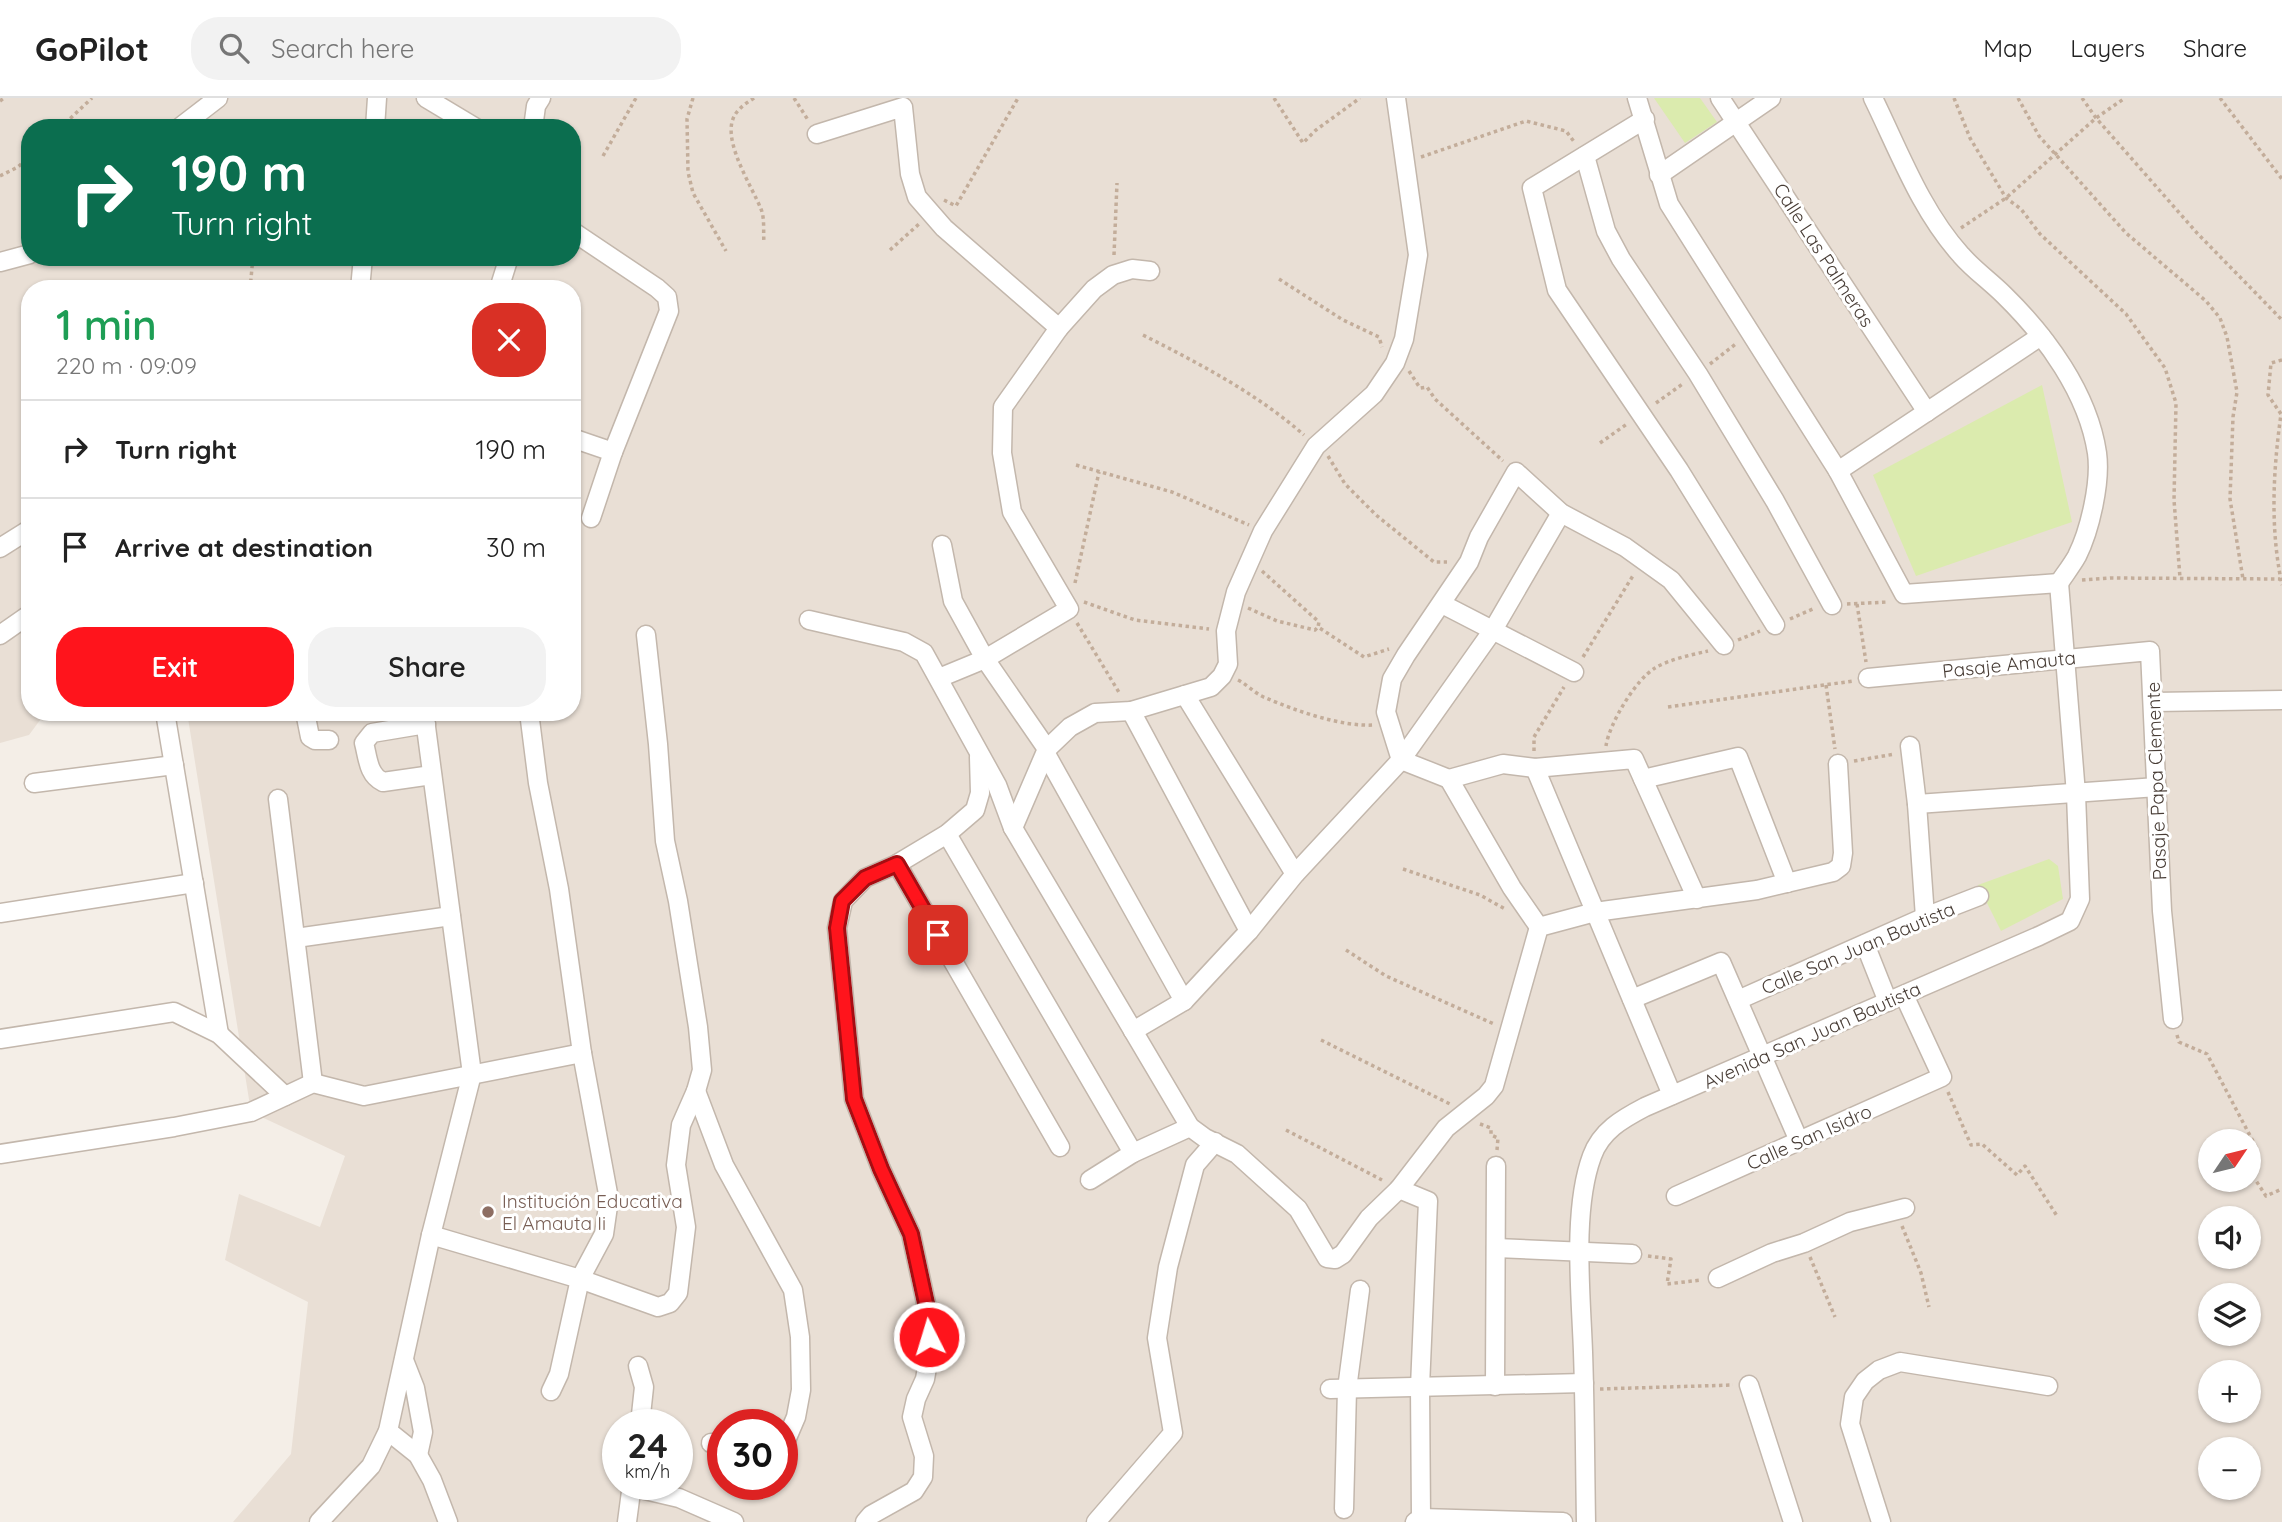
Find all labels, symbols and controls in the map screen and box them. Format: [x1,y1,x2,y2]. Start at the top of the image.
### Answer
search box [191,17,681,80]
text: GoPilot [35,28,149,69]
icon: search [215,29,253,67]
text: Search here [271,32,414,65]
text: Map [1983,33,2032,63]
text: Layers [2070,33,2145,63]
text: Share [2183,33,2247,63]
text: 190 m [171,142,307,203]
icon: right [56,147,147,238]
street label: Calle Las Palmeras [1769,179,1880,332]
text: Turn right [171,203,312,243]
text: 1 min [56,298,157,351]
button: close [472,303,546,377]
text: 220 m · 09:09 [56,351,197,380]
icon: right [56,430,94,468]
text: Turn right [115,433,237,466]
text: 190 m [476,433,546,466]
icon: arrive [56,528,94,566]
text: Arrive at destination [115,531,373,564]
text: 30 m [486,531,546,564]
button: Exit [56,627,294,707]
button: Share [308,627,546,707]
street label: Pasaje Amauta [1941,645,2077,683]
street label: Pasaje Papa Clemente [2141,681,2171,881]
street label: Calle San Juan Bautista [1758,896,1958,1000]
pin [908,905,968,965]
icon: arrive [919,916,957,954]
street label: Avenida San Juan Bautista [1700,976,1924,1094]
street label: Calle San Isidro [1743,1099,1875,1175]
north arrow [2198,1129,2261,1192]
map controls [2198,1129,2261,1500]
place label: Institución Educativa El Amauta Ii [502,1189,683,1235]
marker: Institución Educativa El Amauta Ii [480,1204,496,1220]
button: sound [2198,1206,2261,1269]
button: layers [2198,1283,2261,1346]
position arrow [892,1300,966,1374]
button: + [2198,1360,2261,1423]
speed limit sign: 30 [707,1409,798,1500]
text: 24 [627,1423,668,1467]
button: − [2198,1437,2261,1500]
text: km/h [625,1460,670,1483]

